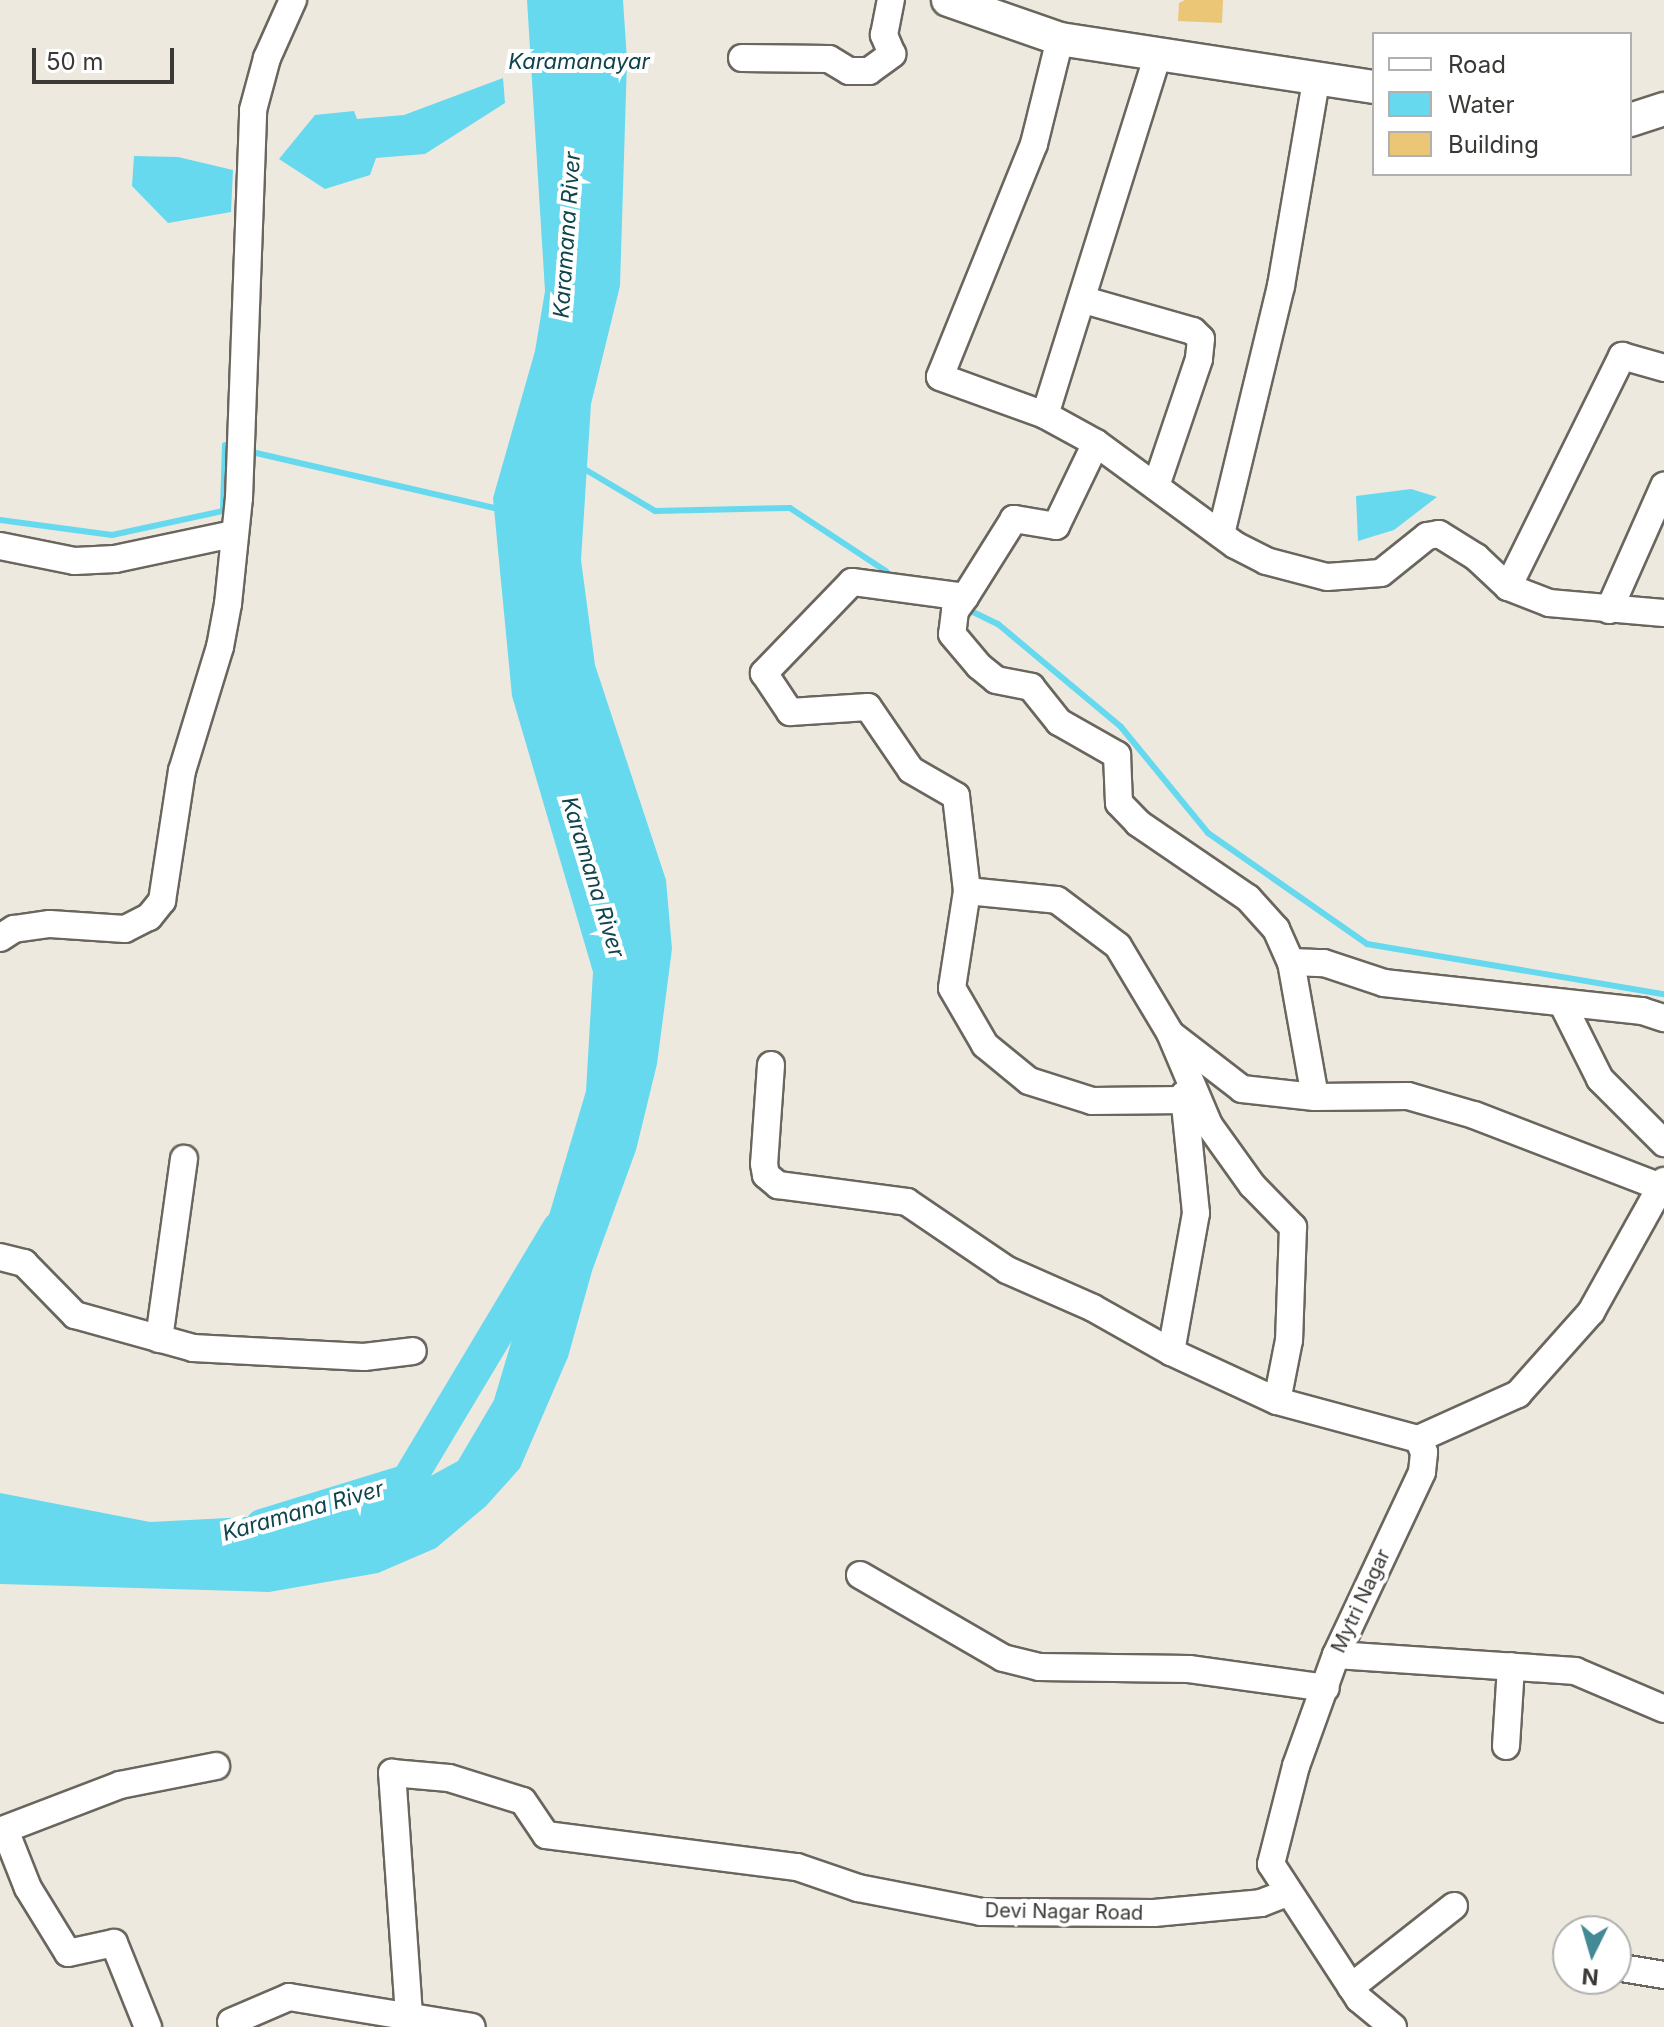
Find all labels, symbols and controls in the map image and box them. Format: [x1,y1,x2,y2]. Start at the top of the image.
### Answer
scale bar [36,32,178,82]
legend [1372,32,1632,176]
text: 50 m [46,47,104,76]
water label: Karamanayar [508,49,650,75]
text: Road [1448,50,1506,79]
text: Water [1448,90,1515,119]
text: Building [1448,130,1539,159]
water label: Karamana River [548,151,586,319]
water label: Karamana River [556,793,630,961]
water label: Karamana River [219,1475,387,1547]
street label: Mytri Nagar [1326,1545,1396,1657]
street label: Devi Nagar Road [985,1899,1143,1925]
north arrow [1552,1915,1632,1995]
text: N [1581,1963,1600,1991]

